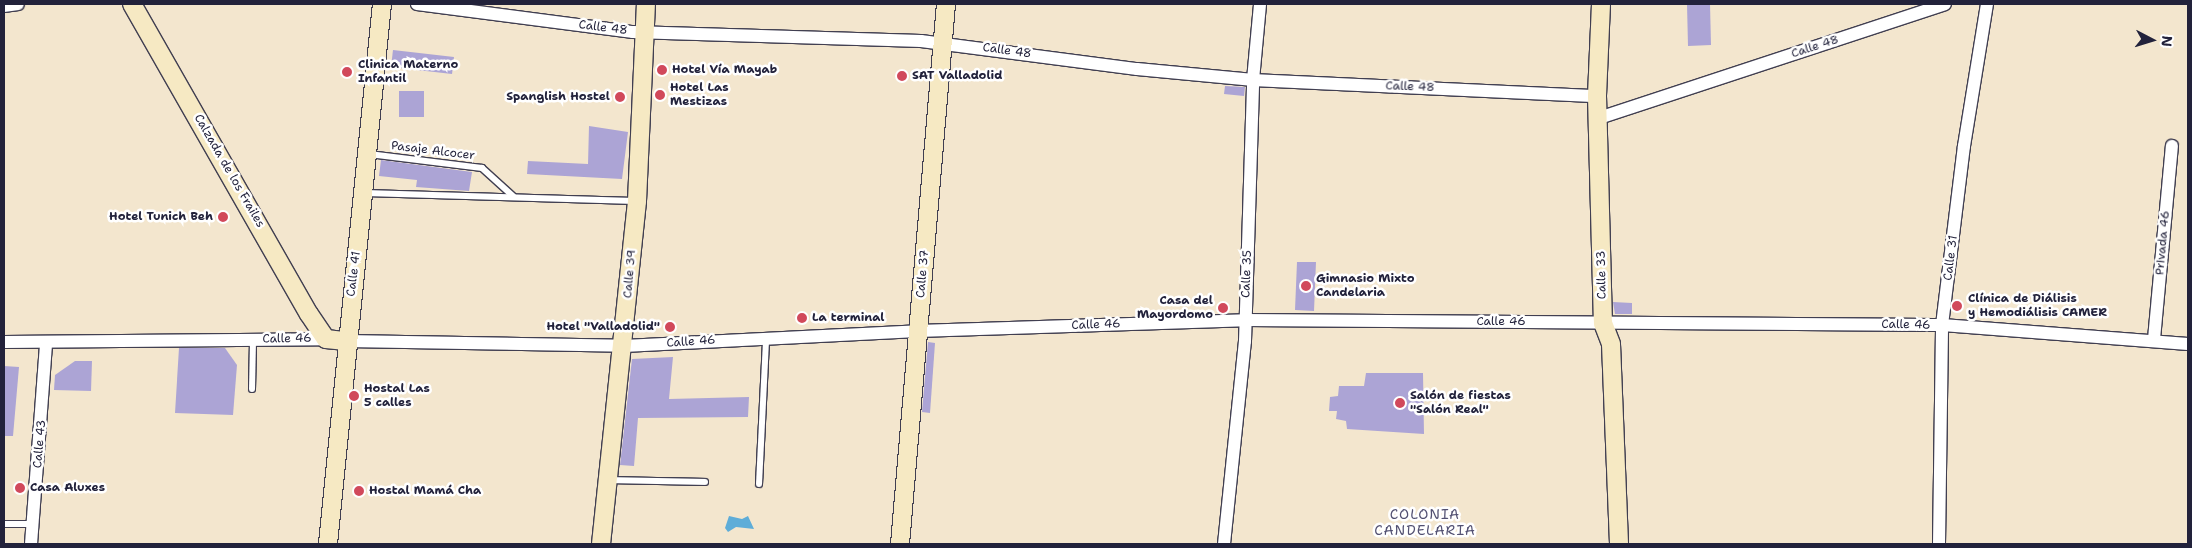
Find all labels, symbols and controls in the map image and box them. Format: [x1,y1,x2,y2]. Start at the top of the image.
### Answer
north arrow [2127,15,2177,65]
street label: Calle 48 [578,18,628,38]
street label: Calle 48 [1789,33,1841,61]
text: N [2157,35,2176,48]
street label: Calle 48 [982,40,1032,62]
place label: Clinica Materno Infantil [358,58,458,86]
place label: Hotel Vía Mayab [672,63,777,77]
marker: Hotel Vía Mayab [656,64,668,76]
marker: Clinica Materno Infantil [340,65,354,79]
place label: SAT Valladolid [912,69,1003,83]
marker: SAT Valladolid [896,70,908,82]
street label: Calle 48 [1385,79,1435,95]
place label: Hotel Las Mestizas [670,81,728,109]
marker: Hotel Las Mestizas [654,89,666,101]
place label: Spanglish Hostel [506,90,610,104]
marker: Spanglish Hostel [614,91,626,103]
street label: Calzada de los Frailes [191,112,267,230]
street label: Pasaje Alcocer [390,139,476,163]
place label: Hotel Tunich Beh [109,210,213,224]
street label: Privada 46 [2153,210,2173,276]
marker: Hotel Tunich Beh [217,211,229,223]
street label: Calle 31 [1941,235,1961,281]
street label: Calle 39 [621,249,639,299]
street label: Calle 37 [914,249,932,299]
street label: Calle 35 [1239,250,1255,298]
street label: Calle 41 [344,251,364,297]
street label: Calle 33 [1594,251,1610,299]
place label: Gimnasio Mixto Candelaria [1316,272,1415,300]
marker: Gimnasio Mixto Candelaria [1300,280,1312,292]
place label: Clínica de Diálisis y Hemodiálisis CAMER [1968,292,2107,320]
place label: Casa del Mayordomo [1137,294,1213,322]
marker: Clínica de Diálisis y Hemodiálisis CAMER [1950,299,1964,313]
marker: Casa del Mayordomo [1217,302,1229,314]
place label: La terminal [812,311,885,325]
marker: La terminal [796,312,808,324]
street label: Calle 46 [1476,315,1526,329]
street label: Calle 46 [1071,317,1121,333]
street label: Calle 46 [1881,317,1931,333]
place label: Hotel "Valladolid" [546,320,660,334]
marker: Hotel "Valladolid" [664,321,676,333]
street label: Calle 46 [262,331,312,347]
street label: Calle 46 [666,333,716,351]
place label: Hostal Las 5 calles [364,382,430,410]
place label: Salón de fiestas "Salón Real" [1410,389,1511,417]
marker: Hostal Las 5 calles [348,390,360,402]
marker: Salón de fiestas "Salón Real" [1394,397,1406,409]
street label: Calle 43 [31,419,49,469]
place label: Casa Aluxes [30,481,105,495]
marker: Casa Aluxes [14,482,26,494]
place label: Hostal Mamá Cha [369,484,481,498]
marker: Hostal Mamá Cha [353,485,365,497]
district label: COLONIA CANDELARIA [1373,506,1477,538]

